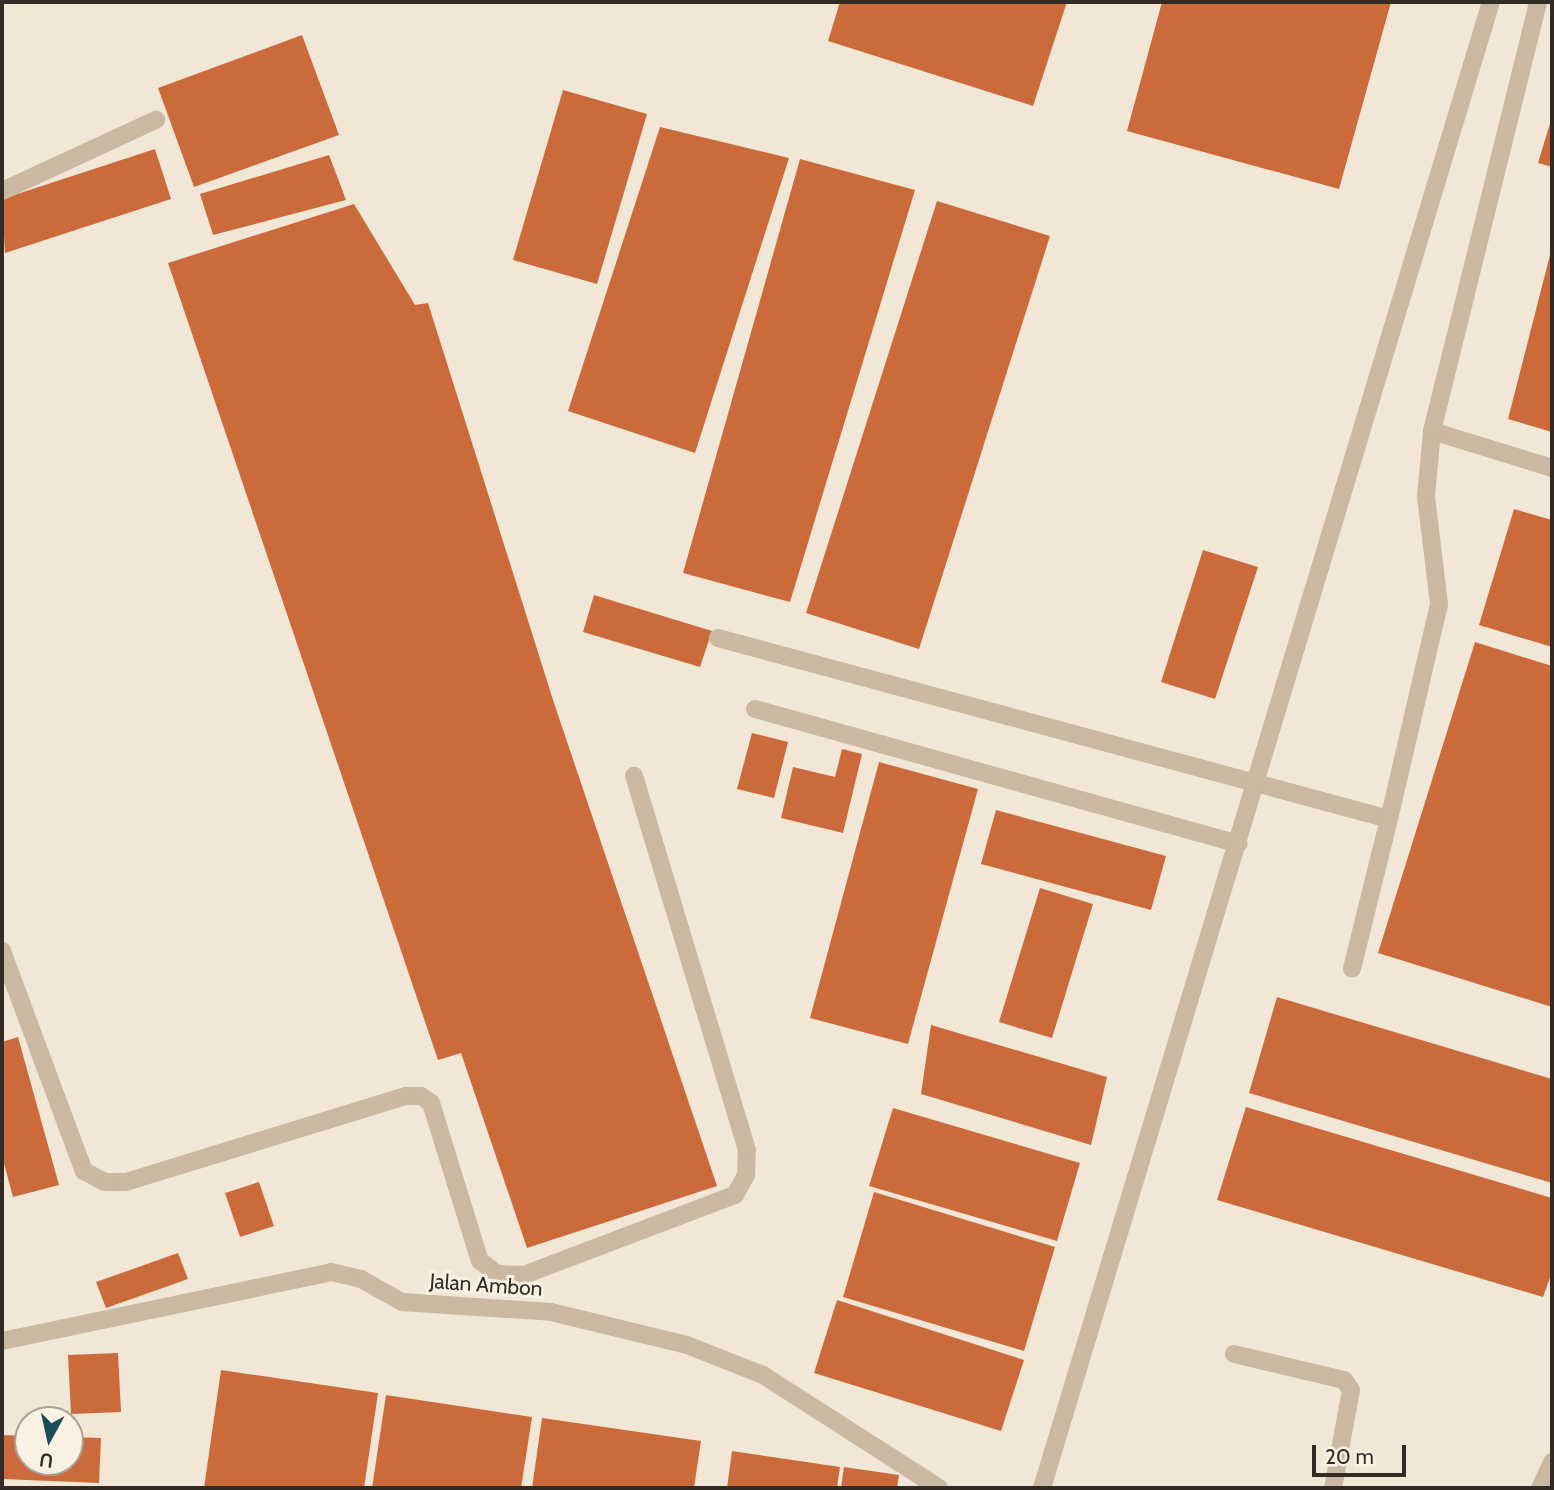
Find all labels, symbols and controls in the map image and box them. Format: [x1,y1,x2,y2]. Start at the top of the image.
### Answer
street label: Jalan Ambon [429,1268,543,1302]
north arrow [14,1406,84,1476]
scale bar [1316,1430,1410,1474]
text: 20 m [1325,1444,1374,1469]
text: U [38,1448,55,1473]

